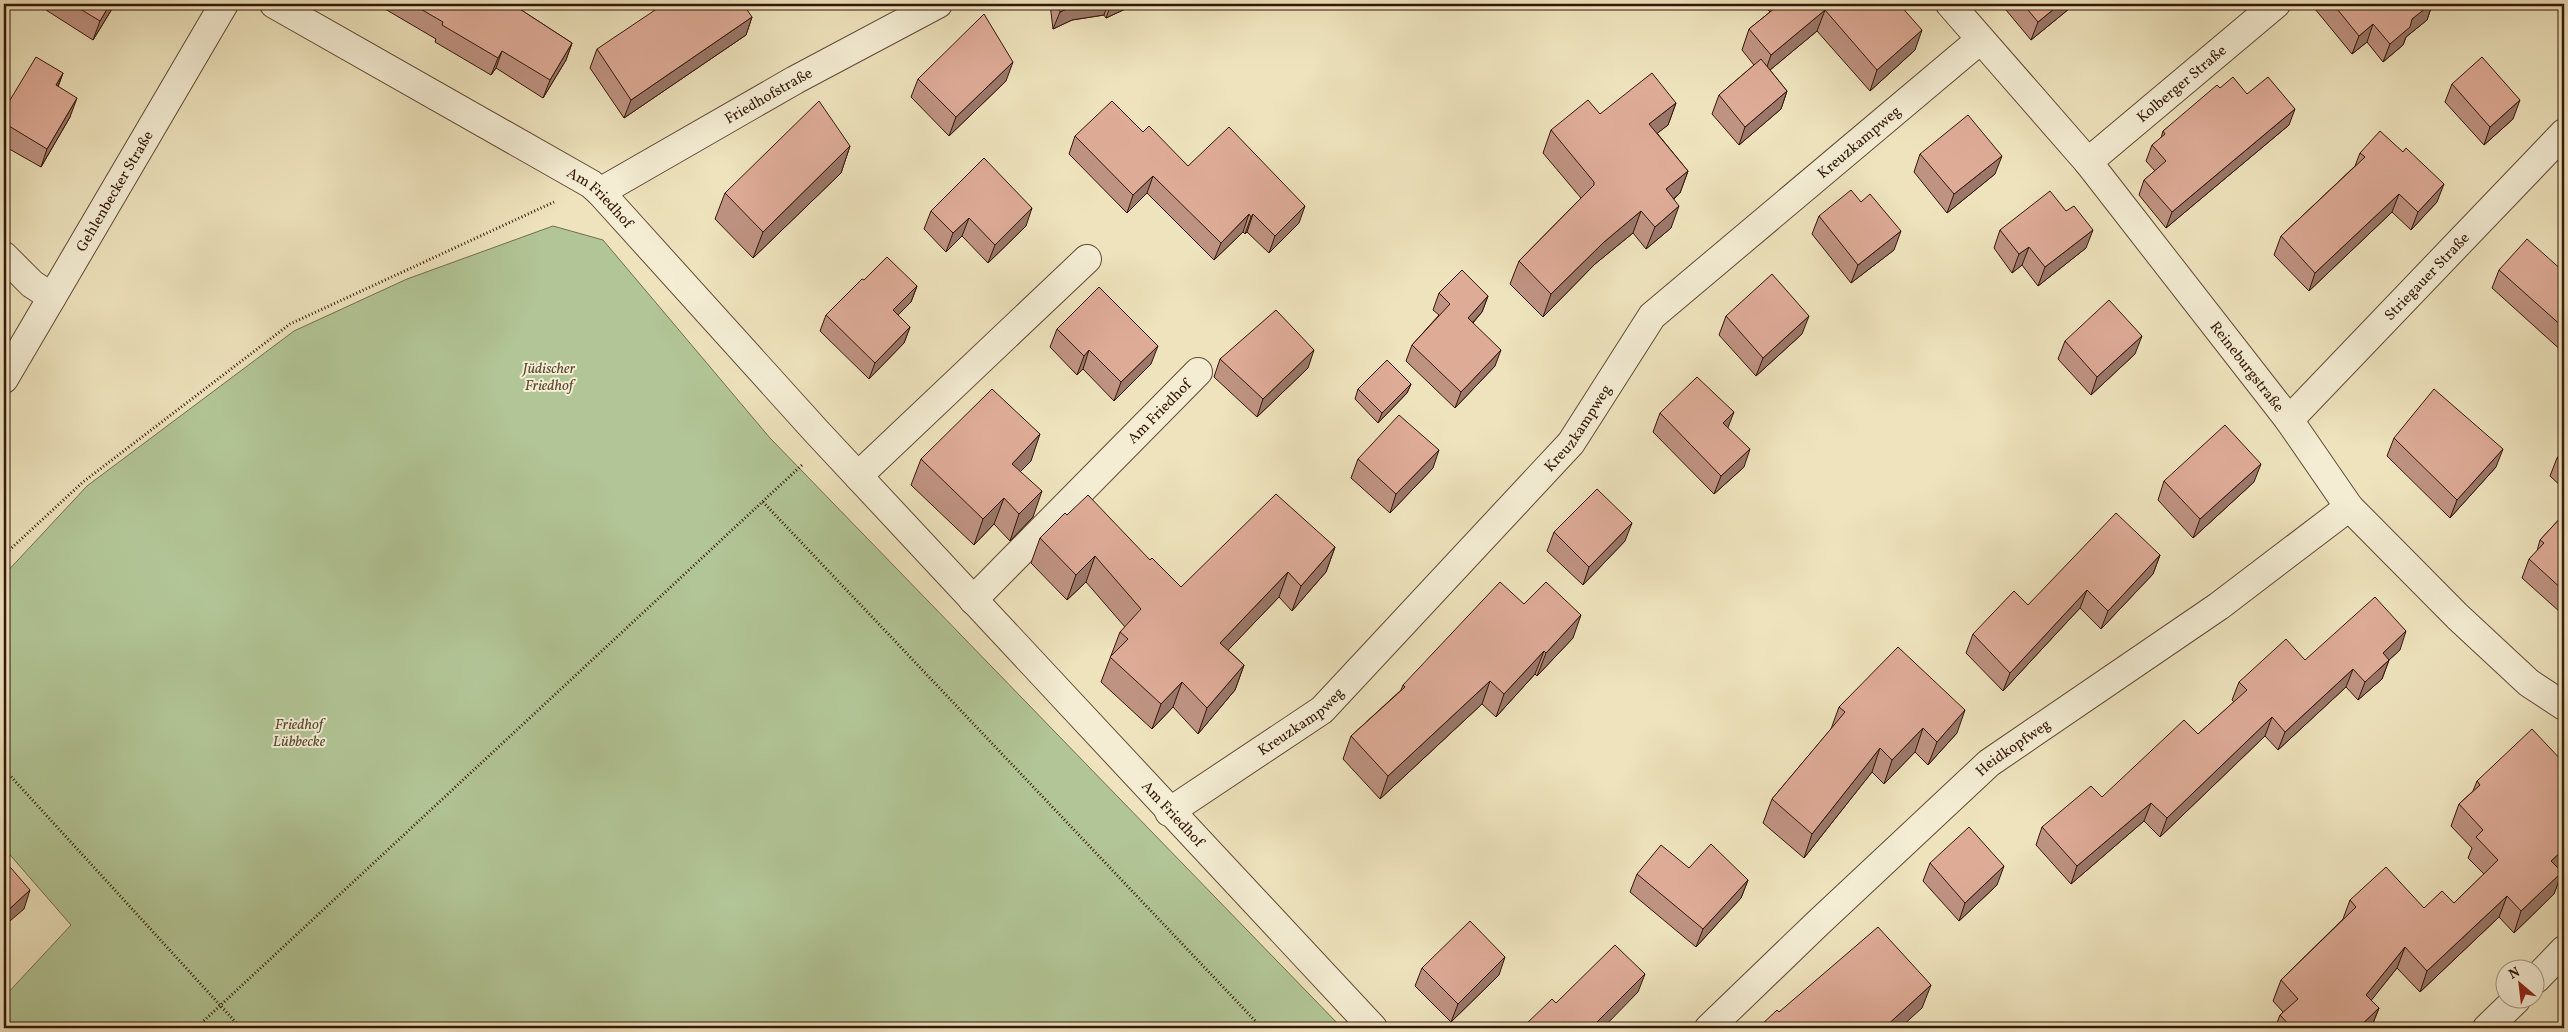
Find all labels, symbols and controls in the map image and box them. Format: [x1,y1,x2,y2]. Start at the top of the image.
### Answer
street label: Kolberger Straße [2133,41,2232,128]
street label: Friedhofstraße [721,64,817,130]
street label: Kreuzkampweg [1814,102,1906,184]
street label: Gehlenbecker Straße [72,127,159,256]
street label: Am Friedhof [562,163,638,235]
street label: Striegauer Straße [2380,229,2475,326]
street label: Reineburgstraße [2204,318,2288,417]
park label: Jüdischer Friedhof [521,359,576,397]
street label: Am Friedhof [1123,374,1198,449]
street label: Kreuzkampweg [1540,381,1618,477]
street label: Kreuzkampweg [1254,683,1350,762]
park label: Friedhof Lübbecke [273,715,326,753]
street label: Heidkopfweg [1972,715,2056,782]
street label: Am Friedhof [1136,777,1209,854]
north arrow [2496,960,2546,1010]
text: N [2506,963,2524,985]

